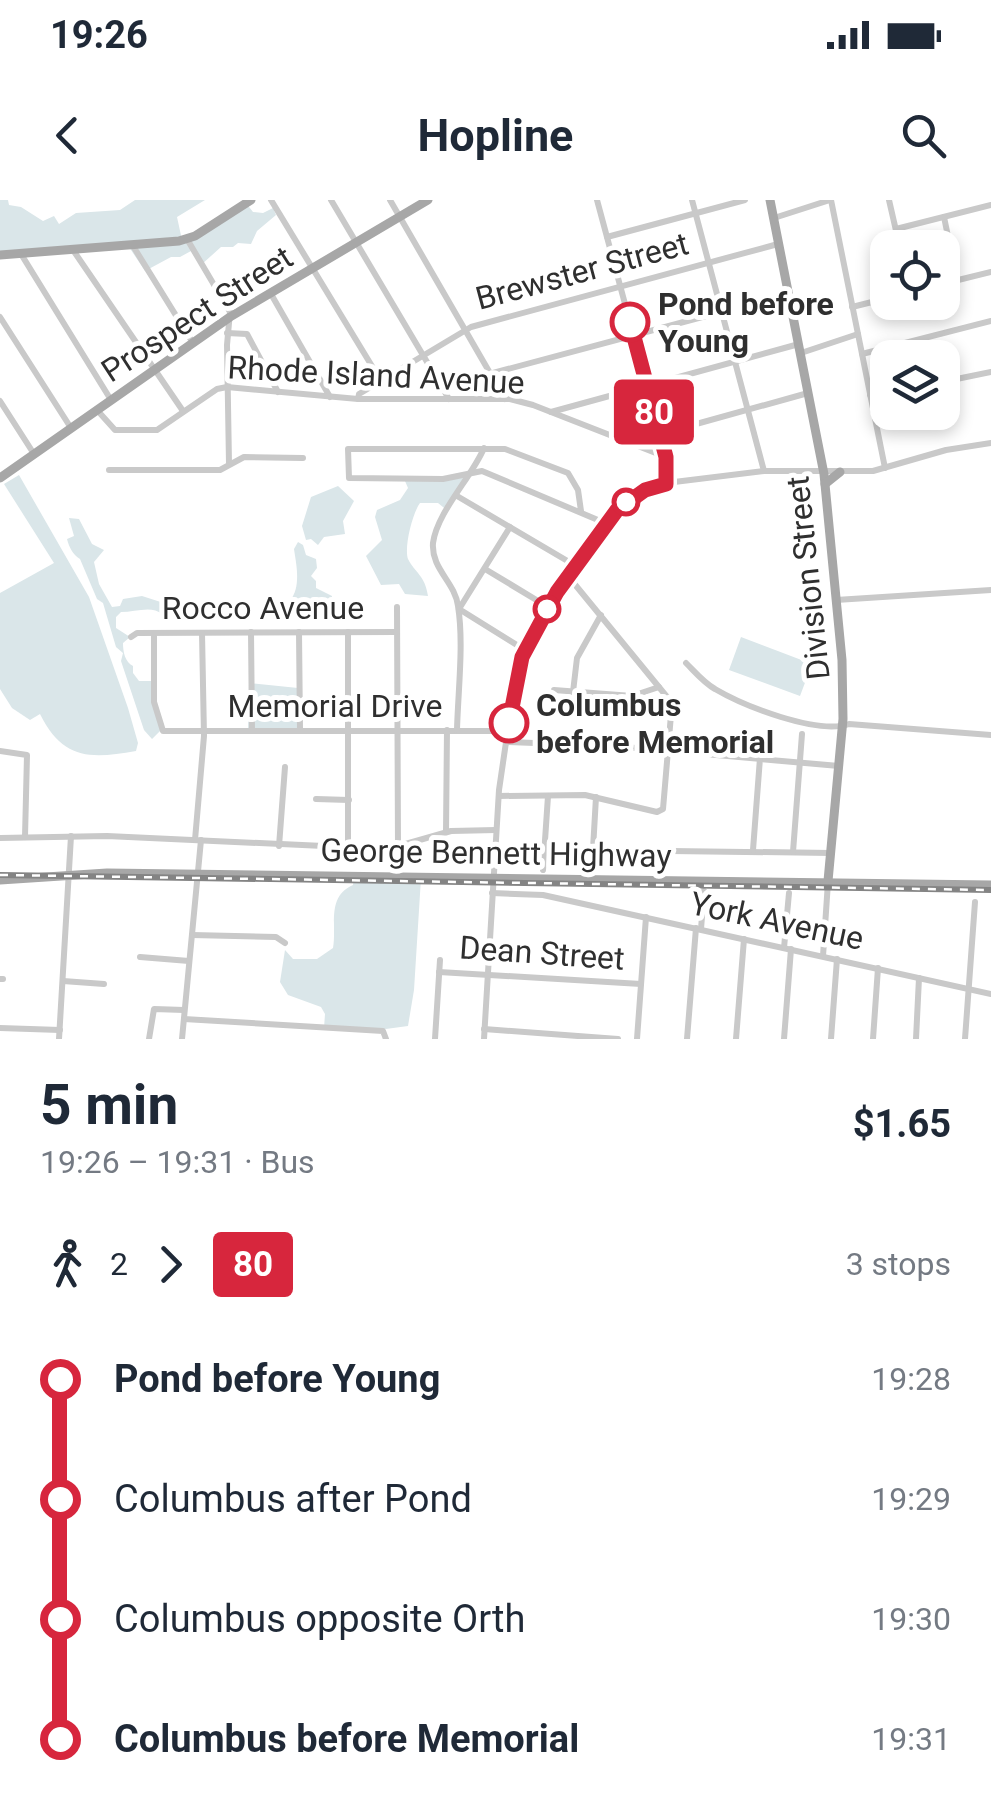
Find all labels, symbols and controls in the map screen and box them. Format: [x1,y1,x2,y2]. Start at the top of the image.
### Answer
text: 19:26 [50,13,148,57]
icon: back [40,108,95,163]
icon: search [896,108,951,163]
text: Hopline [418,109,573,162]
street label: Brewster Street [471,224,693,318]
map controls [870,230,960,430]
button: locate [870,230,960,320]
street label: Prospect Street [94,238,300,390]
place label: Pond before Young [658,285,834,360]
marker: Pond before Young [611,303,649,341]
button: layers [870,340,960,430]
street label: Rhode Island Avenue [227,348,525,402]
line badge: 80 [609,380,699,444]
text: 80 [634,392,674,433]
street label: Division Street [778,474,838,682]
unlabelled marker [613,489,639,515]
street label: Rocco Avenue [162,589,364,627]
unlabelled marker [534,596,560,622]
place label: Columbus before Memorial [536,686,774,761]
street label: Memorial Drive [228,687,442,725]
marker: Columbus before Memorial [490,704,528,742]
street label: George Bennett Highway [320,831,672,875]
street label: York Avenue [687,884,867,958]
street label: Dean Street [458,928,626,978]
text: 5 min [40,1073,178,1137]
text: $1.65 [853,1102,951,1146]
text: 19:26 – 19:31 · Bus [40,1143,315,1181]
icon: walk [40,1237,95,1292]
icon: forward [143,1237,198,1292]
text: 80 [233,1244,273,1285]
text: 2 [110,1245,128,1283]
text: 3 stops [846,1245,951,1283]
text: Pond before Young [114,1357,440,1401]
text: 19:28 [871,1360,951,1398]
text: Columbus after Pond [114,1477,472,1521]
text: 19:29 [871,1480,951,1518]
text: Columbus opposite Orth [114,1597,525,1641]
text: 19:30 [871,1600,951,1638]
text: Columbus before Memorial [114,1717,579,1761]
text: 19:31 [871,1720,951,1758]

